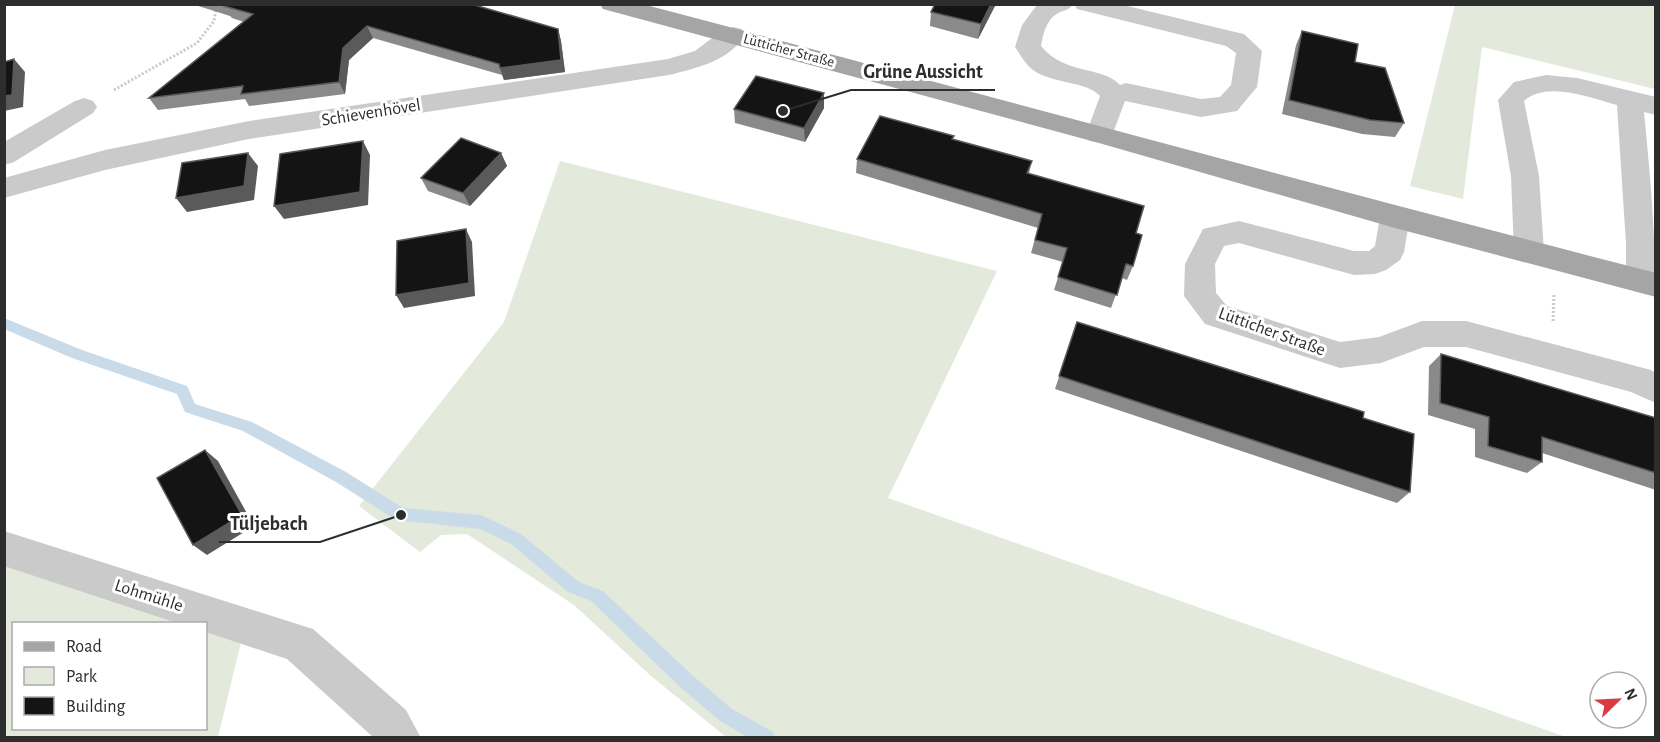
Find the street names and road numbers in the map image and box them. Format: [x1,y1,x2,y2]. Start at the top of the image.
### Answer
street label: Lütticher Straße [742,31,836,70]
street label: Schievenhövel [320,96,422,130]
street label: Lütticher Straße [1216,304,1328,360]
street label: Lohmühle [112,576,185,615]

